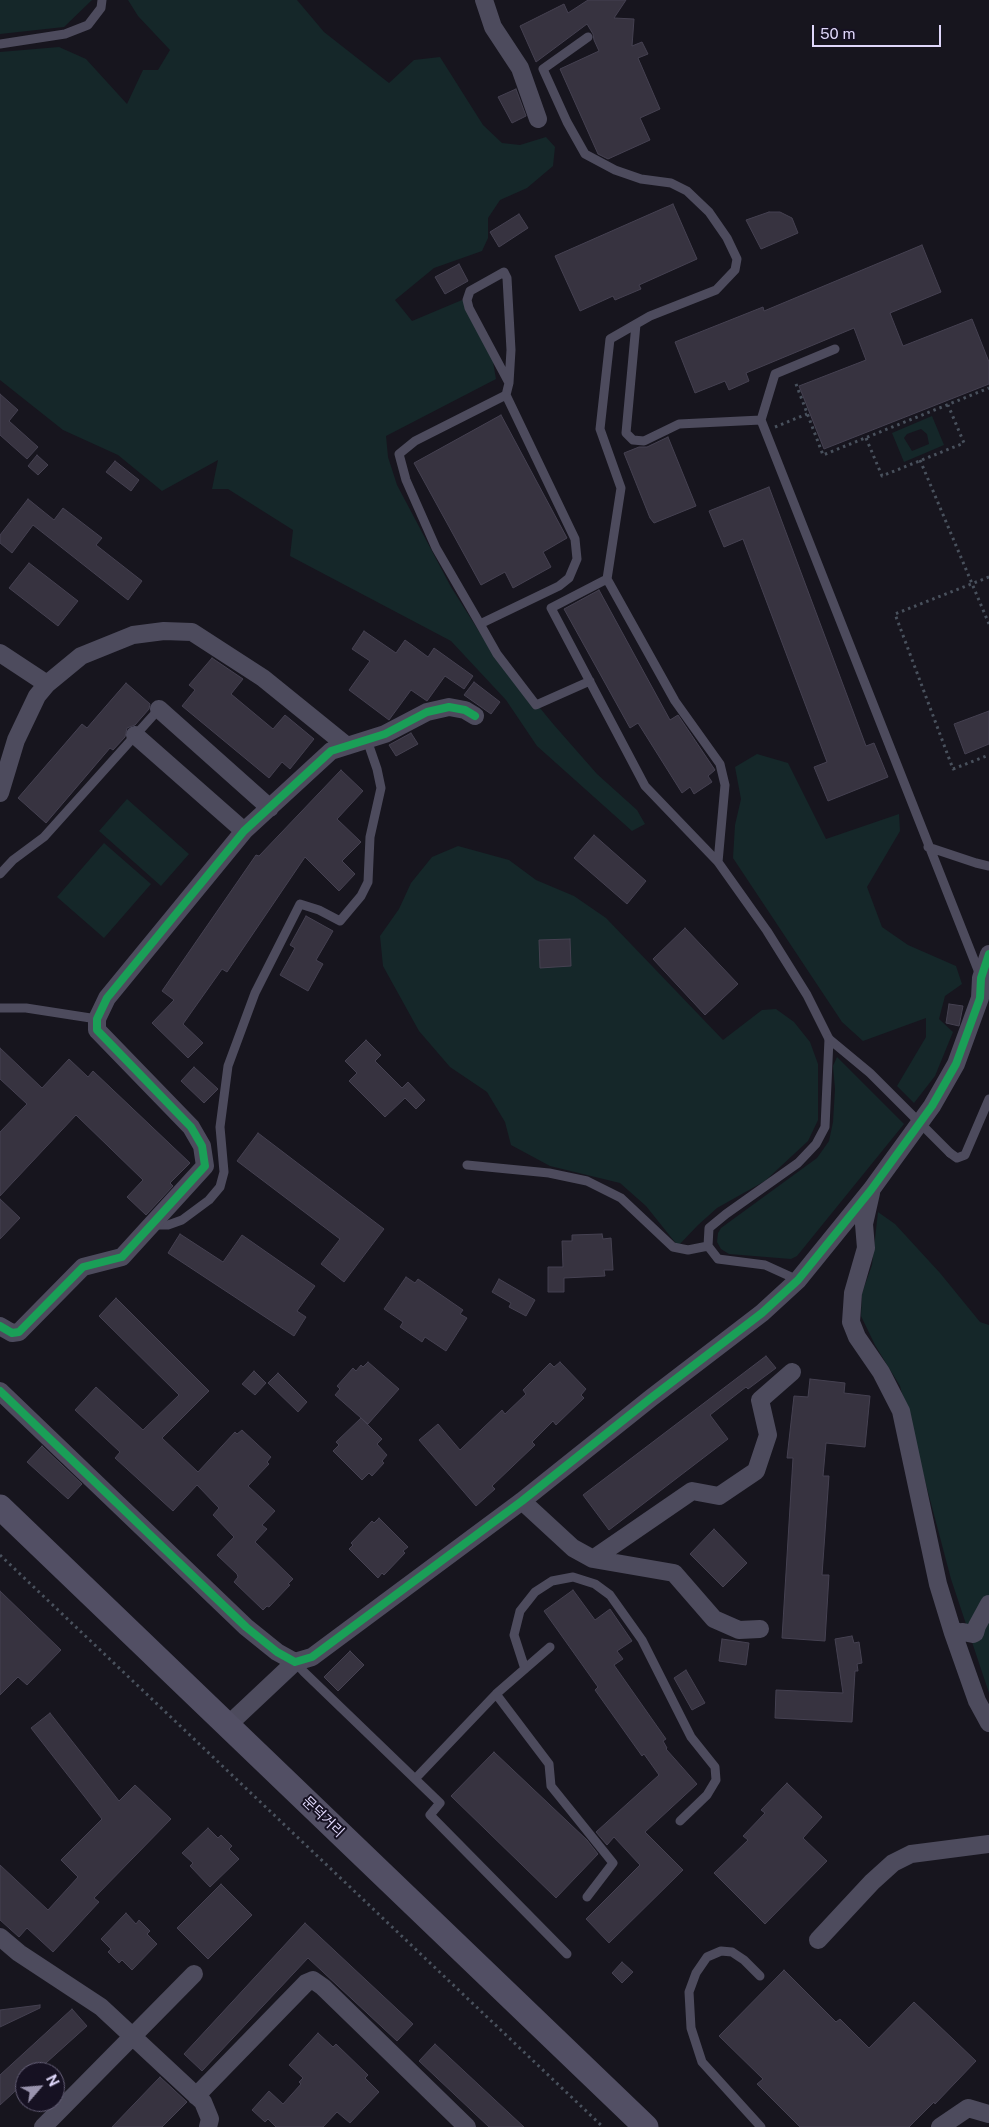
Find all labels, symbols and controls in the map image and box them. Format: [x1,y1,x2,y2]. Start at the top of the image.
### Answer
scale bar [814,15,943,47]
text: 50 m [820,25,855,42]
street label: 문덕거리 [299,1793,347,1841]
north arrow [15,2062,65,2112]
text: N [43,2072,62,2089]

